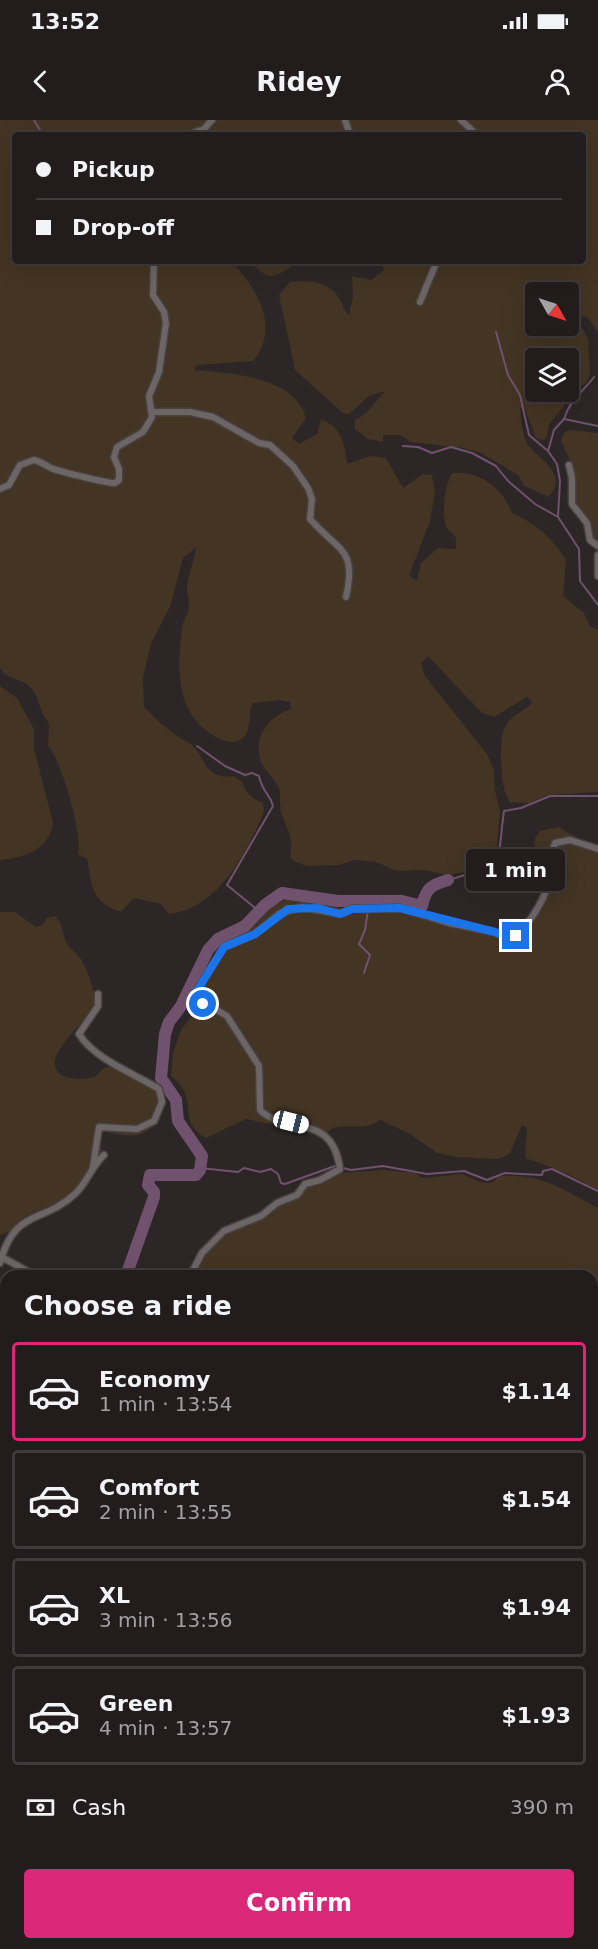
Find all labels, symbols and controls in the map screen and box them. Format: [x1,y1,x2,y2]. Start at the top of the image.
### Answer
text: 13:52 [30,9,100,34]
icon: back [24,65,57,98]
icon: person [541,65,574,98]
text: Ridey [256,66,342,97]
text: Pickup [72,157,155,182]
text: Drop-off [72,215,174,240]
north arrow [525,282,579,336]
map controls [525,282,579,402]
button: layers [525,348,579,402]
callout: 1 min [466,849,566,891]
text: 1 min [484,858,547,882]
route end [502,922,529,949]
route start [189,990,216,1017]
car [271,1109,311,1135]
text: Choose a ride [24,1290,232,1321]
icon: car [27,1365,81,1419]
text: Economy [99,1367,210,1392]
text: $1.14 [501,1379,571,1404]
text: 1 min · 13:54 [99,1392,233,1416]
icon: car [27,1473,81,1527]
text: Comfort [99,1475,199,1500]
text: $1.54 [501,1487,571,1512]
text: 2 min · 13:55 [99,1500,233,1524]
icon: car [27,1581,81,1635]
text: XL [99,1583,130,1608]
text: $1.94 [501,1595,571,1620]
text: 3 min · 13:56 [99,1608,233,1632]
icon: car [27,1689,81,1743]
text: Green [99,1691,173,1716]
text: $1.93 [501,1703,571,1728]
text: 4 min · 13:57 [99,1716,233,1740]
icon: cash [24,1791,57,1824]
text: Cash [72,1795,126,1820]
text: 390 m [510,1795,574,1819]
button: Confirm [24,1869,574,1938]

